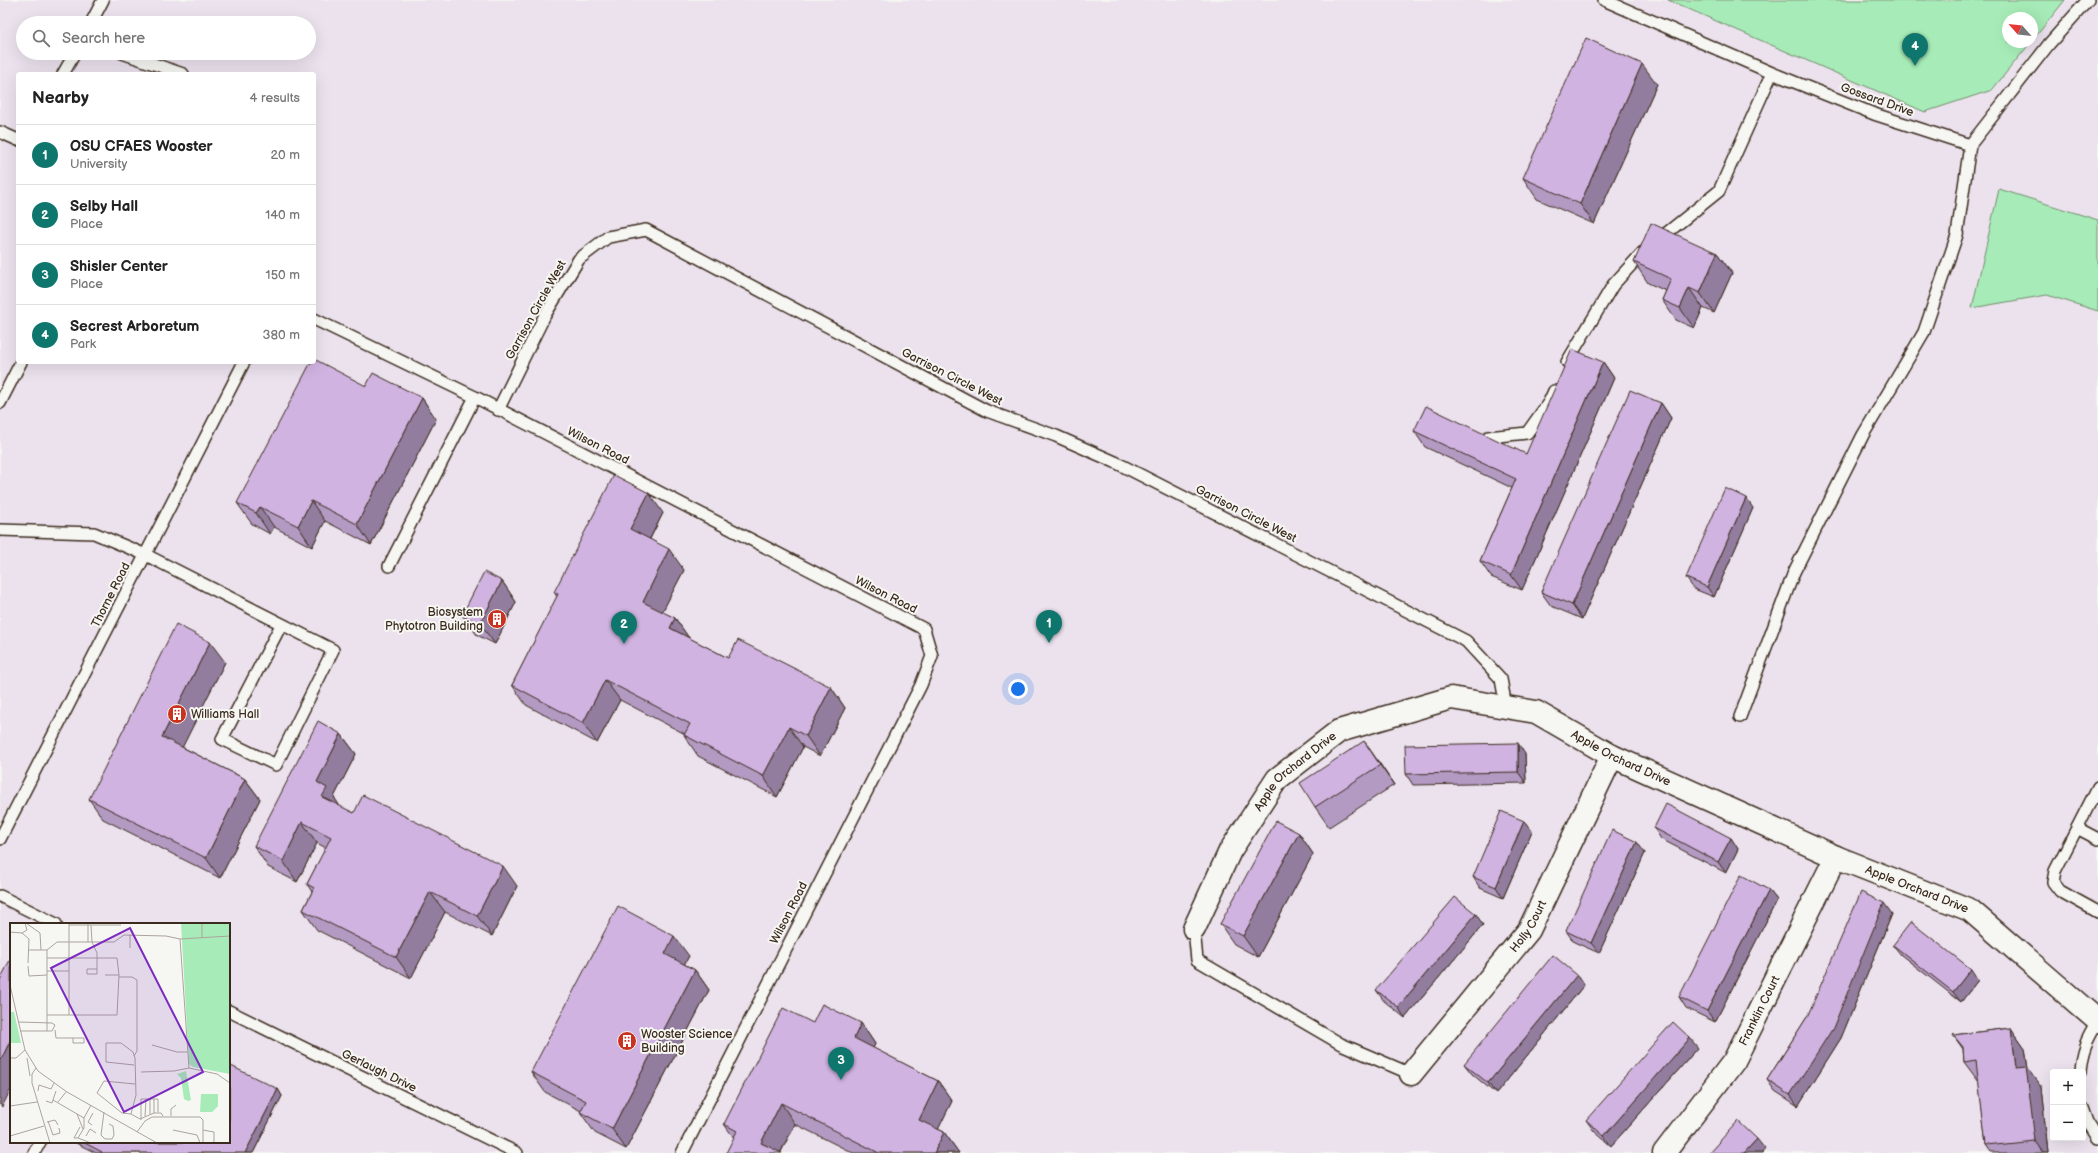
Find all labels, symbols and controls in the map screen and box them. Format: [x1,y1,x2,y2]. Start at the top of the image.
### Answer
north arrow [2002,12,2038,48]
search box [16,16,316,60]
icon: search [30,27,52,49]
text: Search here [62,29,145,48]
pin: 4 [1902,33,1928,66]
street label: Gossard Drive [1838,80,1916,120]
text: Nearby [32,88,89,108]
text: 4 results [250,90,300,106]
text: OSU CFAES Wooster [70,137,213,156]
text: 1 [42,147,48,163]
text: 20 m [270,147,300,163]
text: University [70,156,127,172]
text: Selby Hall [70,197,138,216]
text: 2 [41,207,49,223]
text: 140 m [265,207,300,223]
text: Place [70,216,103,232]
text: Shisler Center [70,257,168,276]
street label: Garrison Circle West [502,257,570,362]
text: 3 [41,267,49,283]
text: 150 m [266,267,300,283]
text: Place [70,276,103,292]
text: Secrest Arboretum [70,317,199,336]
text: 4 [41,327,49,343]
text: 380 m [263,327,300,343]
text: Park [70,336,96,352]
street label: Garrison Circle West [899,345,1005,409]
street label: Wilson Road [564,424,632,468]
street label: Garrison Circle West [1193,482,1299,546]
street label: Thorne Road [88,560,134,630]
street label: Wilson Road [852,573,920,617]
place label: Biosystem Phytotron Building [385,605,483,634]
building icon: Biosystem Phytotron Building [486,608,508,630]
pin: 1 [1036,610,1062,643]
pin: 2 [611,611,637,644]
your location [1008,679,1028,699]
building icon: Williams Hall [166,703,188,725]
place label: Williams Hall [191,707,259,722]
street label: Apple Orchard Drive [1568,726,1673,789]
street label: Apple Orchard Drive [1251,728,1339,814]
street label: Apple Orchard Drive [1863,862,1971,916]
street label: Wilson Road [767,879,811,947]
street label: Holly Court [1506,897,1550,955]
inset map [10,923,230,1143]
street label: Franklin Court [1735,973,1783,1048]
place label: Wooster Science Building [641,1027,732,1056]
building icon: Wooster Science Building [616,1030,638,1052]
street label: Gerlaugh Drive [339,1046,419,1096]
pin: 3 [828,1047,854,1080]
map controls [2050,1069,2086,1141]
button: + [2050,1069,2086,1105]
button: − [2050,1105,2086,1141]

